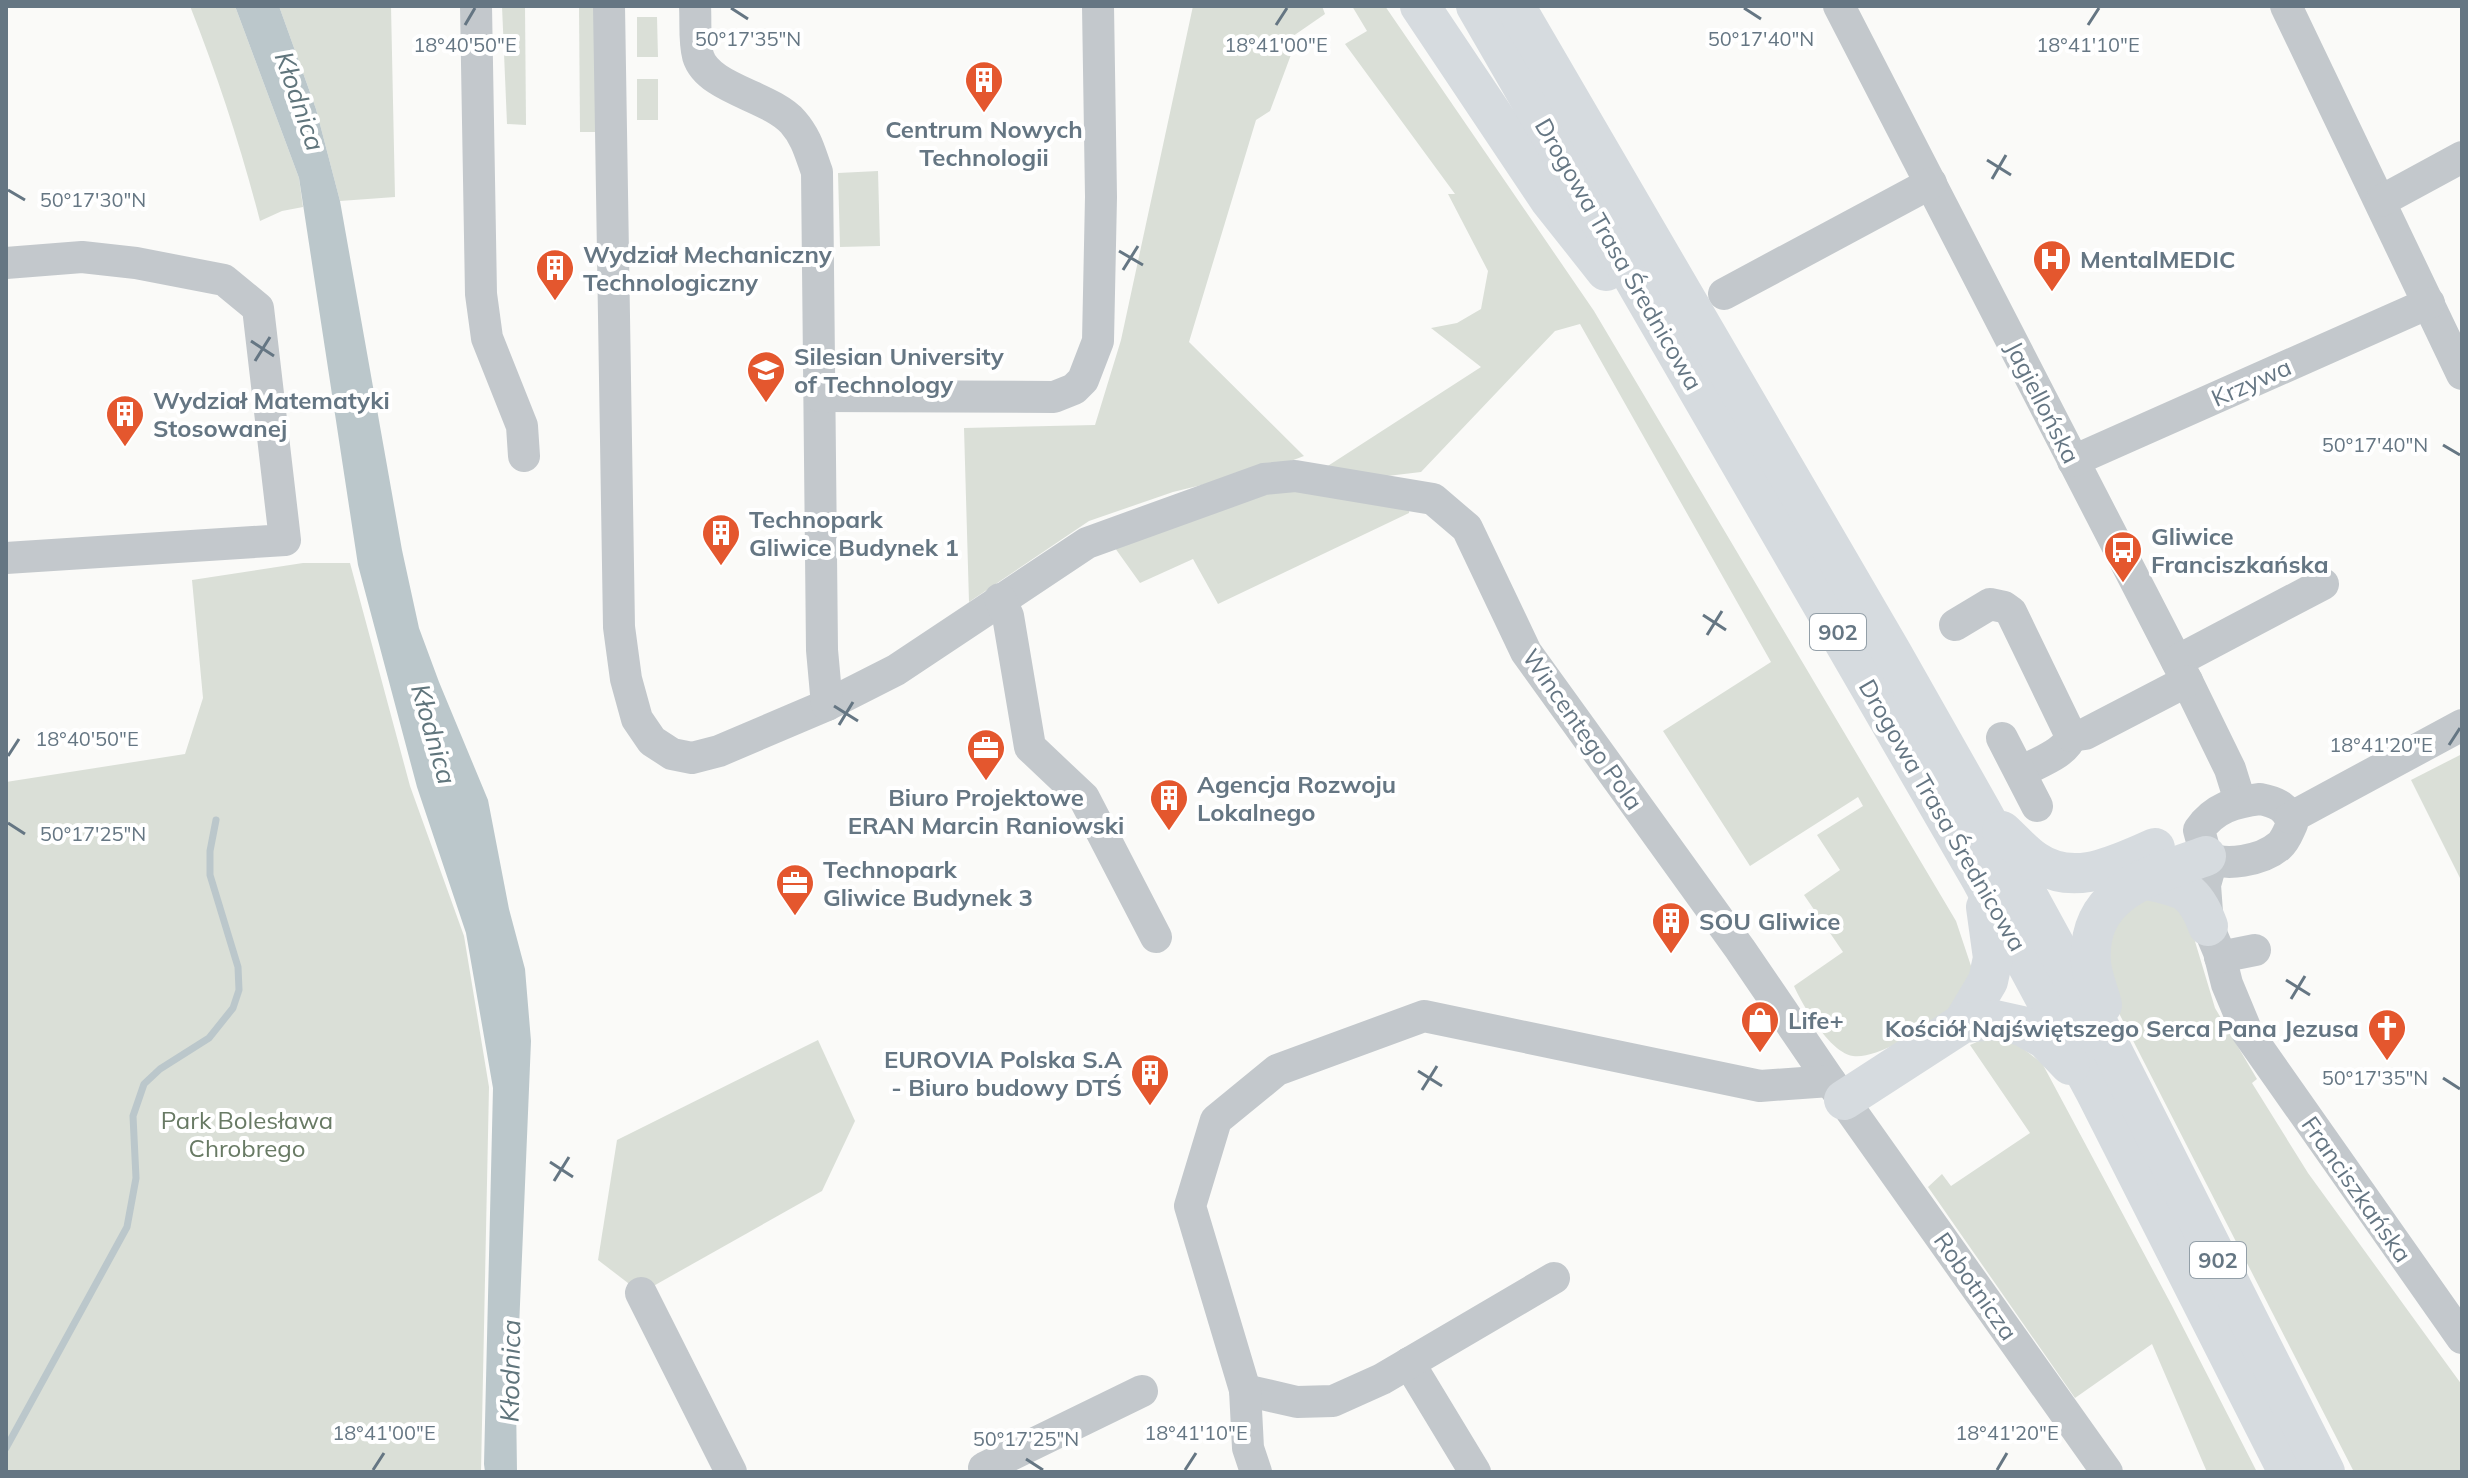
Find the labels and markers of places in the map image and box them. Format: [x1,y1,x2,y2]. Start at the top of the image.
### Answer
building icon: Centrum Nowych Technologii [963,59,1005,114]
place label: Centrum Nowych Technologii [885,114,1083,172]
hospital icon: MentalMEDIC [2031,238,2073,293]
place label: Wydział Mechaniczny Technologiczny [583,239,833,297]
place label: MentalMEDIC [2080,244,2235,274]
building icon: Wydział Mechaniczny Technologiczny [534,247,576,302]
place label: Silesian University of Technology [794,341,1005,399]
school or university icon: Silesian University of Technology [745,349,787,404]
place label: Wydział Matematyki Stosowanej [153,385,390,443]
building icon: Wydział Matematyki Stosowanej [104,393,146,448]
place label: Technopark Gliwice Budynek 1 [749,504,959,562]
building icon: Technopark Gliwice Budynek 1 [700,512,742,567]
place label: Gliwice Franciszkańska [2151,521,2329,579]
bus stop icon: Gliwice Franciszkańska [2102,529,2144,584]
office icon: Biuro Projektowe ERAN Marcin Raniowski [965,727,1007,782]
place label: Agencja Rozwoju Lokalnego [1197,769,1396,827]
building icon: Agencja Rozwoju Lokalnego [1148,777,1190,832]
place label: Biuro Projektowe ERAN Marcin Raniowski [848,782,1124,840]
place label: Technopark Gliwice Budynek 3 [823,854,1033,912]
office icon: Technopark Gliwice Budynek 3 [774,862,816,917]
building icon: SOU Gliwice [1650,900,1692,955]
place label: SOU Gliwice [1699,906,1840,936]
shop icon: Life+ [1739,999,1781,1054]
place label: Life+ [1788,1005,1844,1035]
church icon: Kościół Najświętszego Serca Pana Jezusa [2366,1007,2408,1062]
place label: Kościół Najświętszego Serca Pana Jezusa [1885,1013,2359,1043]
place label: EUROVIA Polska S.A - Biuro budowy DTŚ [884,1044,1122,1102]
building icon: EUROVIA Polska S.A - Biuro budowy DTŚ [1129,1052,1171,1107]

